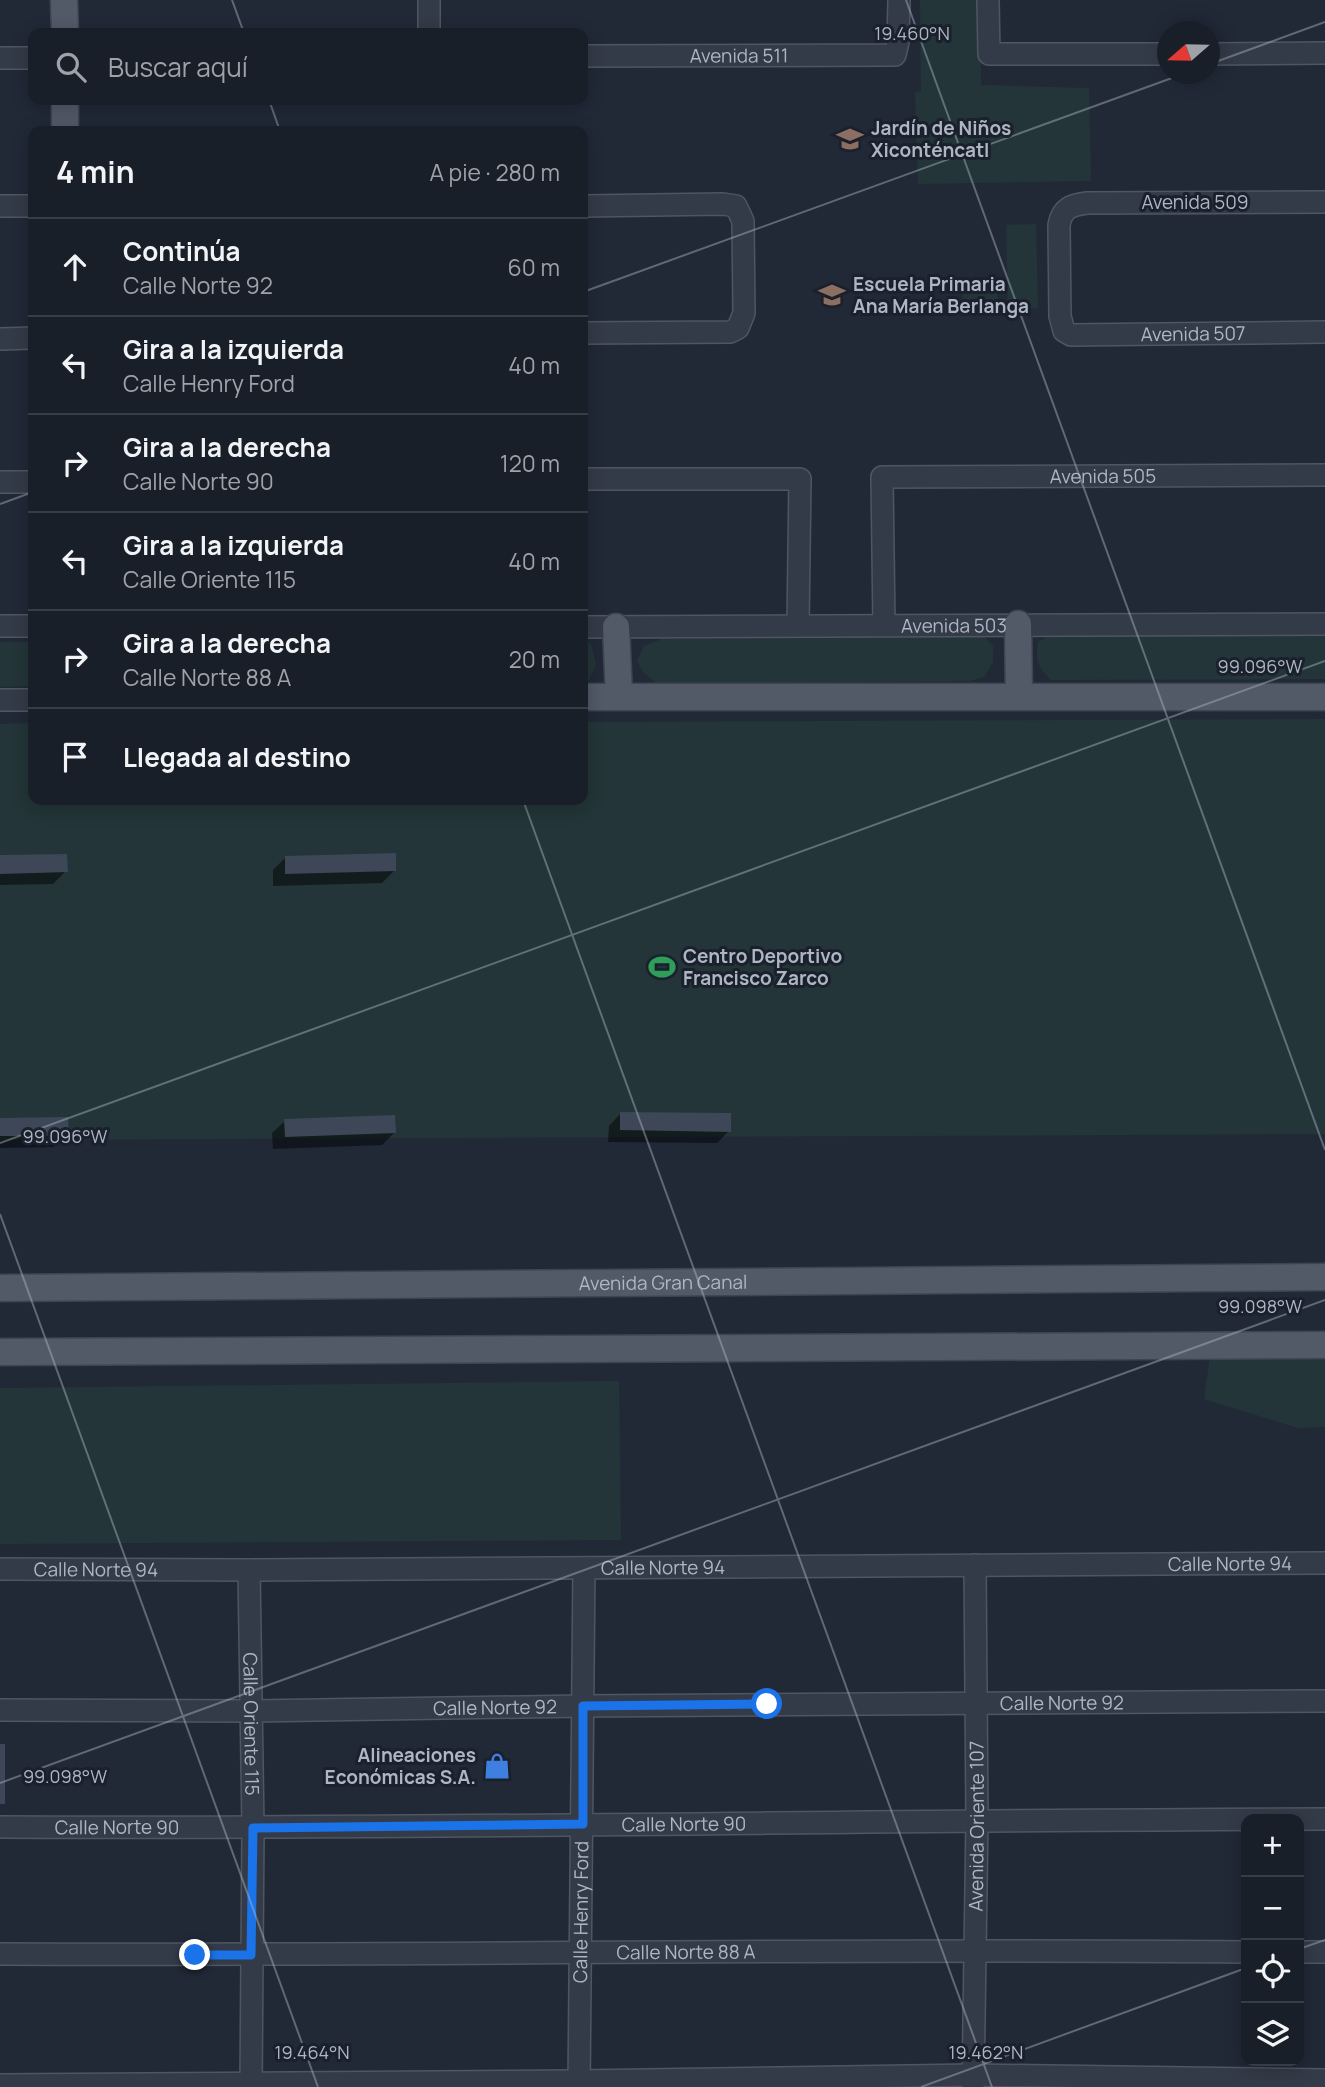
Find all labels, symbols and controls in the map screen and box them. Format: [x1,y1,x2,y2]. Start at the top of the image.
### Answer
text: 19.460°N [874,21,950,45]
north arrow [1157,21,1220,84]
search box [28,28,588,105]
street label: Avenida 511 [690,42,788,69]
icon: search [52,48,90,86]
text: Buscar aquí [108,49,248,85]
place label: Jardín de Niños Xiconténcatl [871,115,1011,163]
school or university icon: Jardín de Niños Xiconténcatl [835,124,865,154]
text: 4 min [56,151,134,192]
text: A pie · 280 m [429,156,560,188]
street label: Avenida 509 [1141,189,1249,215]
text: Continúa [123,233,241,269]
icon: ahead [56,248,94,286]
text: 60 m [508,251,560,283]
text: Calle Norte 92 [123,269,273,301]
place label: Escuela Primaria Ana María Berlanga [853,271,1029,319]
school or university icon: Escuela Primaria Ana María Berlanga [817,280,847,310]
street label: Avenida 507 [1141,320,1246,347]
text: Gira a la izquierda [123,331,344,367]
icon: left [56,346,94,384]
text: 40 m [508,349,560,381]
text: Calle Henry Ford [123,367,295,399]
text: Gira a la derecha [123,429,331,465]
icon: right [56,444,94,482]
text: 120 m [500,447,560,479]
street label: Avenida 505 [1050,463,1156,489]
text: Calle Norte 90 [123,465,274,497]
text: Gira a la izquierda [123,527,344,563]
icon: left [56,542,94,580]
text: 40 m [508,545,560,577]
text: Calle Oriente 115 [123,563,296,595]
street label: Avenida 503 [901,612,1007,639]
text: Gira a la derecha [123,625,331,661]
icon: right [56,640,94,678]
text: 20 m [509,643,560,675]
text: 99.096°W [1218,654,1303,678]
text: Calle Norte 88 A [123,661,291,693]
icon: arrive [56,738,94,776]
text: Llegada al destino [123,739,351,775]
place label: Centro Deportivo Francisco Zarco [683,943,842,991]
sports icon: Centro Deportivo Francisco Zarco [647,952,677,982]
text: 99.096°W [23,1124,108,1148]
street label: Avenida Gran Canal [578,1269,747,1296]
text: 99.098°W [1218,1294,1302,1318]
street label: Calle Norte 94 [1168,1550,1292,1577]
street label: Calle Norte 94 [601,1554,725,1581]
street label: Calle Norte 94 [34,1556,158,1583]
street label: Calle Oriente 115 [237,1652,265,1796]
route start [751,1688,782,1719]
street label: Calle Norte 92 [1000,1689,1124,1716]
street label: Calle Norte 92 [433,1693,557,1721]
street label: Avenida Oriente 107 [963,1741,990,1912]
place label: Alineaciones Económicas S.A. [325,1742,476,1790]
shop icon: Alineaciones Económicas S.A. [482,1751,512,1781]
text: 99.098°W [23,1764,107,1788]
street label: Calle Norte 90 [622,1810,746,1838]
street label: Calle Norte 90 [55,1814,179,1840]
map controls [1241,1814,1304,2066]
button: + [1241,1814,1304,1877]
street label: Calle Henry Ford [567,1841,594,1983]
button: − [1241,1877,1304,1940]
route end [179,1939,210,1970]
street label: Calle Norte 88 A [616,1939,756,1965]
button: locate [1241,1940,1304,2003]
button: layers [1241,2003,1304,2066]
text: 19.464°N [274,2040,350,2064]
text: 19.462°N [949,2040,1023,2064]

